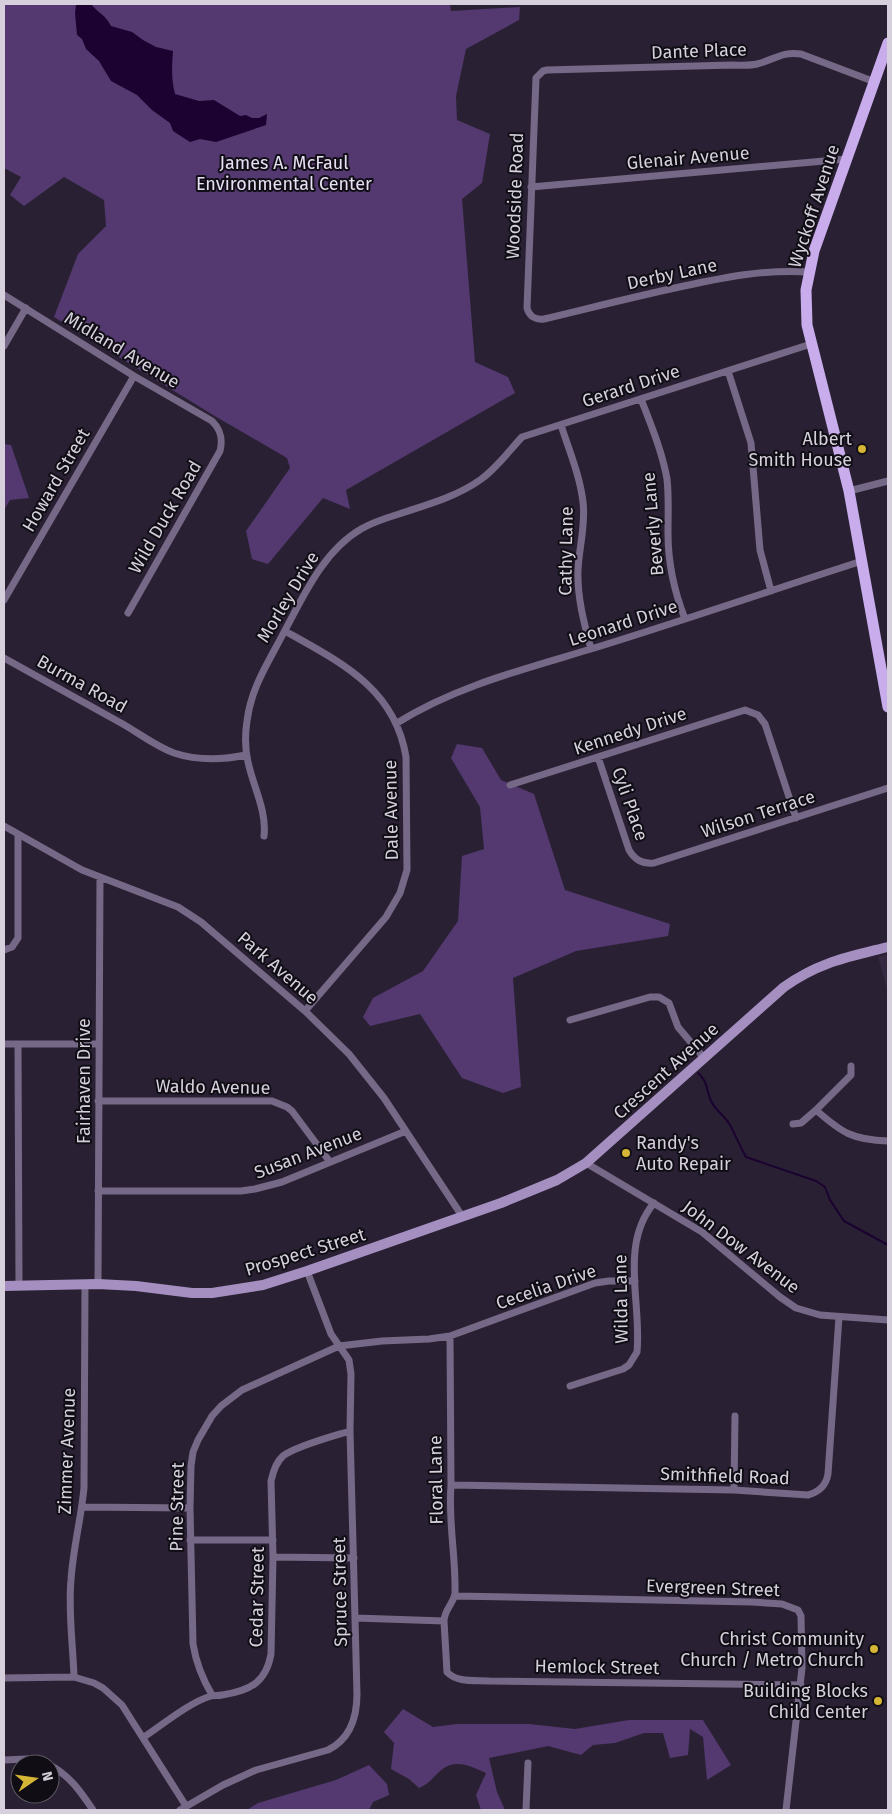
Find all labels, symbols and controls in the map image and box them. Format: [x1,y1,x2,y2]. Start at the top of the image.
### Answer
street label: Dante Place [651,38,747,64]
street label: Woodside Road [502,132,528,260]
street label: Glenair Avenue [626,142,750,174]
street label: Wyckoff Avenue [784,142,844,270]
park label: James A. McFaul Environmental Center [196,152,372,195]
street label: Derby Lane [625,254,719,294]
street label: Midland Avenue [60,307,184,393]
street label: Gerard Drive [579,360,683,412]
street label: Howard Street [17,424,95,536]
place label: Albert Smith House [748,428,852,471]
marker: Albert Smith House [856,443,868,455]
street label: Wild Duck Road [124,457,206,577]
street label: Beverly Lane [638,471,668,577]
street label: Cathy Lane [554,506,578,596]
street label: Morley Drive [252,548,324,646]
street label: Leonard Drive [566,595,680,651]
street label: Burma Road [33,650,131,718]
street label: Kennedy Drive [571,702,689,760]
street label: Dale Avenue [379,760,403,860]
street label: Cyli Place [607,764,653,844]
street label: Wilson Terrace [698,785,818,843]
street label: Park Avenue [233,927,323,1009]
street label: Fairhaven Drive [73,1018,95,1144]
street label: Crescent Avenue [609,1018,723,1124]
street label: Waldo Avenue [155,1075,271,1099]
street label: Susan Avenue [251,1122,365,1184]
place label: Randy's Auto Repair [636,1132,731,1175]
marker: Randy's Auto Repair [620,1147,632,1159]
street label: John Dow Avenue [678,1196,804,1298]
street label: Prospect Street [242,1223,368,1281]
street label: Wilda Lane [609,1254,633,1344]
street label: Cecelia Drive [493,1260,599,1314]
street label: Zimmer Avenue [54,1387,80,1515]
street label: Floral Lane [424,1435,448,1525]
street label: Pine Street [165,1462,189,1552]
street label: Smithfield Road [660,1463,790,1489]
street label: Spruce Street [328,1537,352,1647]
street label: Cedar Street [245,1546,269,1648]
street label: Evergreen Street [646,1575,781,1601]
place label: Christ Community Church / Metro Church [680,1628,864,1671]
marker: Christ Community Church / Metro Church [868,1643,880,1655]
street label: Hemlock Street [535,1655,660,1679]
place label: Building Blocks Child Center [743,1680,868,1723]
marker: Building Blocks Child Center [872,1695,884,1707]
north arrow [10,1754,60,1804]
text: N [38,1770,57,1783]

